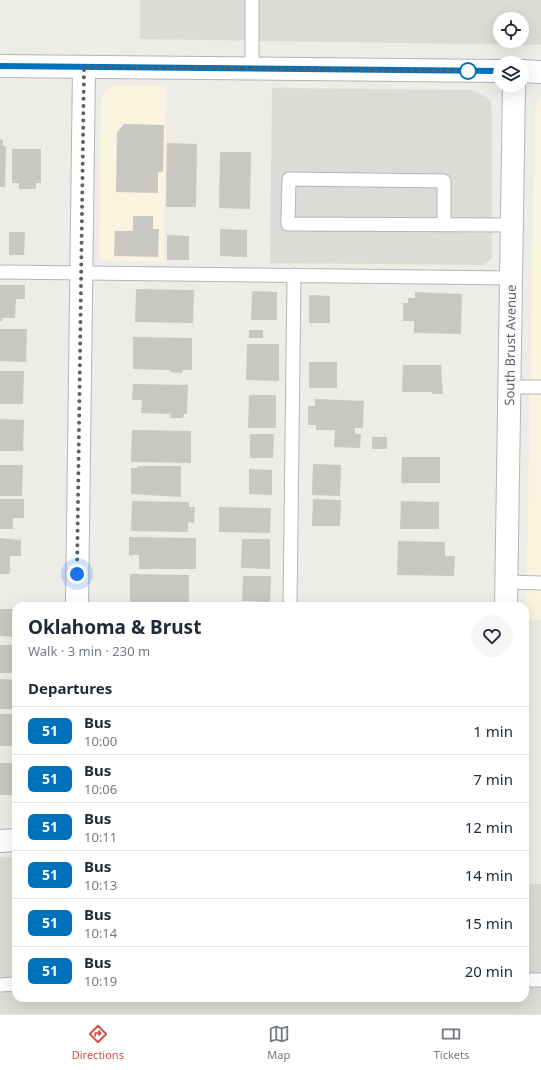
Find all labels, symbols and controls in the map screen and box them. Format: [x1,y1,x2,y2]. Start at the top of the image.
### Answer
map controls [493,12,529,92]
button: locate [493,12,529,48]
button: layers [493,56,529,92]
unlabelled marker [459,62,477,80]
street label: South Brust Avenue [500,284,520,406]
your location [67,564,87,584]
text: Oklahoma & Brust [28,614,201,640]
button: heart [471,615,513,657]
text: Walk · 3 min · 230 m [28,642,150,660]
text: Departures [28,678,112,698]
text: Bus [84,712,111,732]
text: 51 [42,721,58,740]
text: 1 min [473,721,513,741]
text: 10:00 [84,732,117,750]
text: Bus [84,760,111,780]
text: 51 [42,769,58,788]
text: 7 min [473,769,513,789]
text: 10:06 [84,780,117,798]
text: Bus [84,808,111,828]
text: 51 [42,817,58,836]
text: 12 min [465,817,513,837]
text: 10:11 [84,828,117,846]
text: Bus [84,856,111,876]
text: 51 [42,865,58,884]
text: 14 min [465,865,513,885]
text: 10:13 [84,876,117,894]
text: Bus [84,904,111,924]
text: 51 [42,913,58,932]
text: 15 min [465,913,513,933]
text: 10:14 [84,924,117,942]
text: Bus [84,952,111,972]
text: 51 [42,961,58,980]
text: 20 min [465,961,513,981]
text: 10:19 [84,972,117,990]
tab: Directions [72,1023,124,1062]
tab: Map [267,1023,290,1062]
tab: Tickets [434,1023,469,1062]

